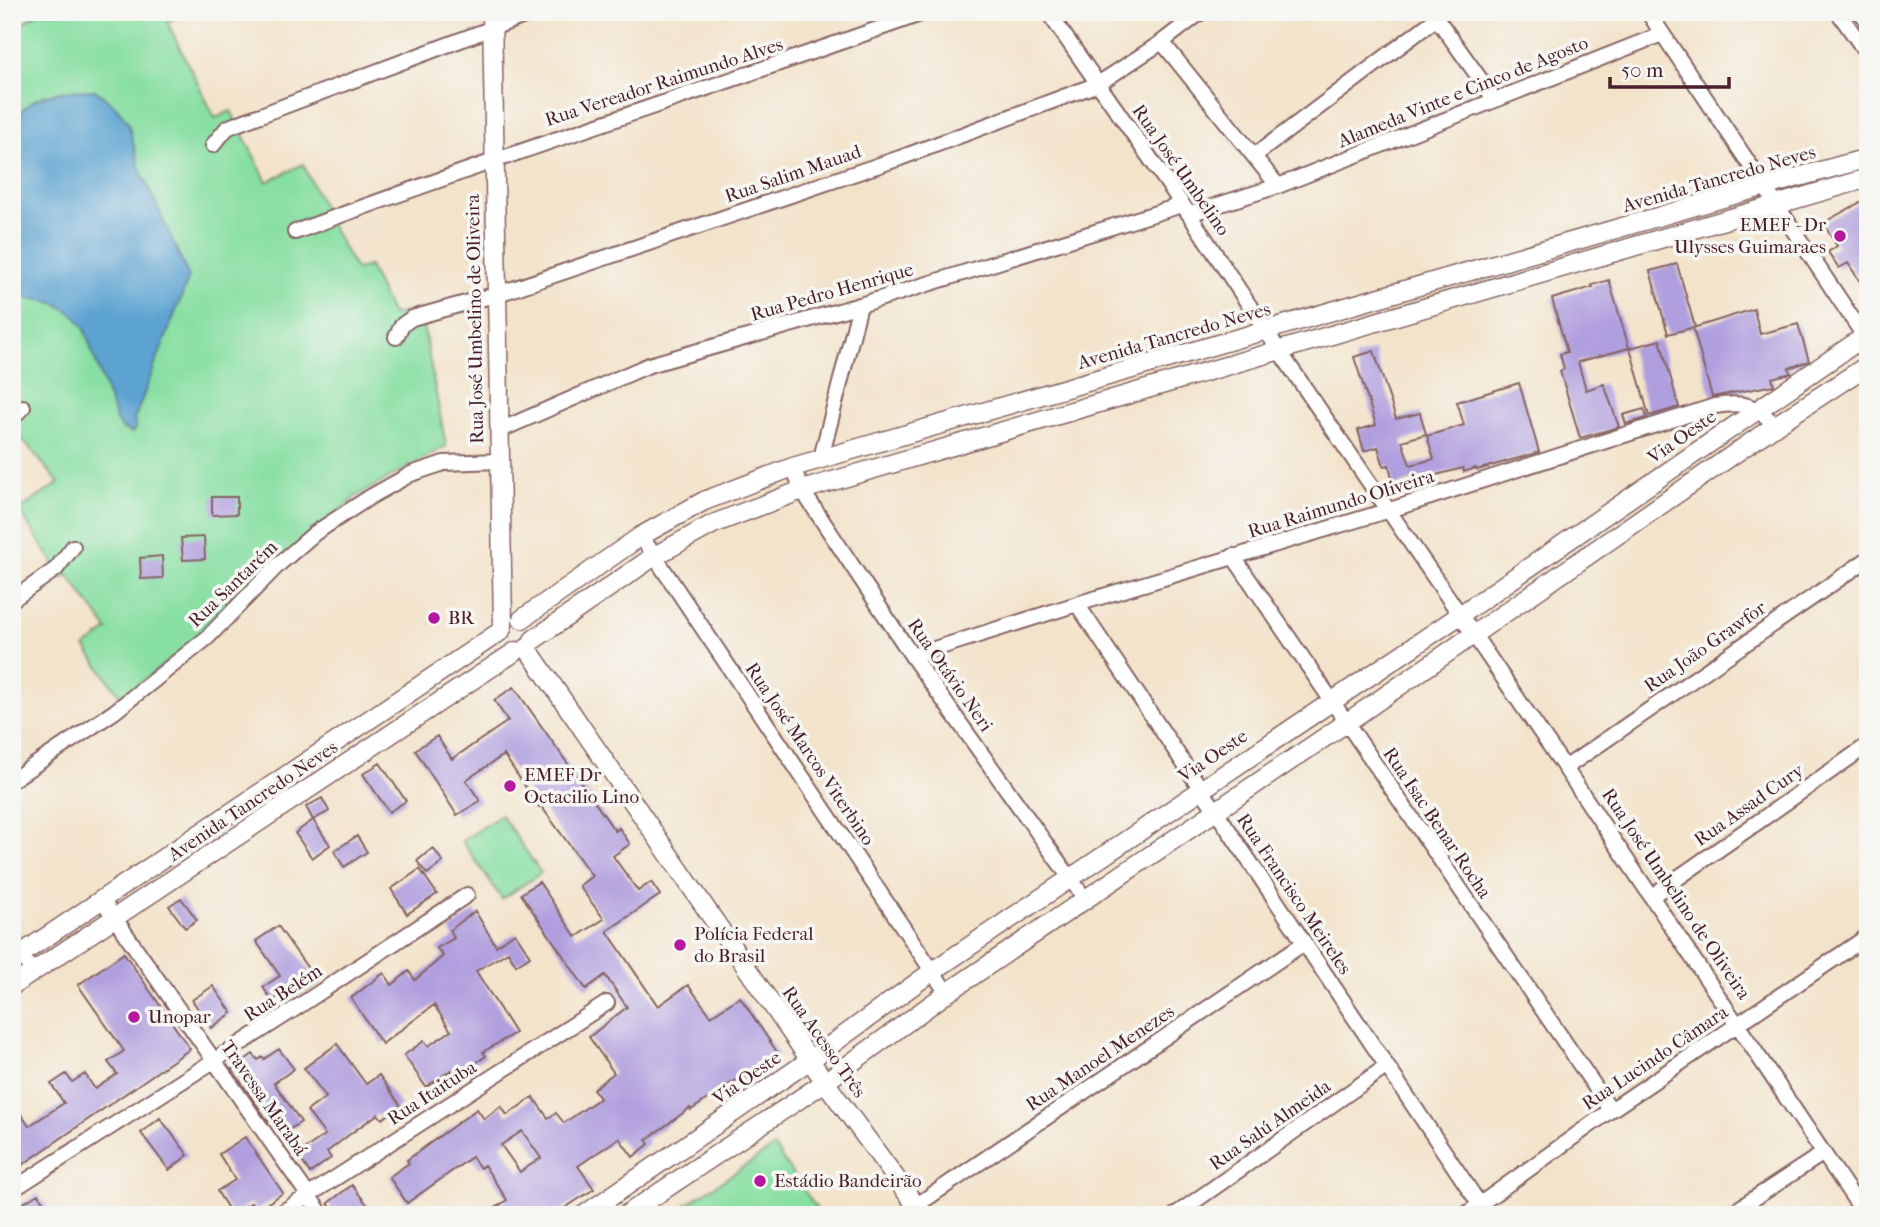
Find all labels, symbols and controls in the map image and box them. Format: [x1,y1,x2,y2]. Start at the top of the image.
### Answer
street label: Alameda Vinte e Cinco de Agosto [1334,32,1592,153]
street label: Rua Vereador Raimundo Alves [542,33,786,131]
scale bar [1610,46,1730,90]
text: 50 m [1621,58,1664,82]
street label: Rua José Umbelino [1127,100,1235,240]
street label: Rua Salim Mauad [722,140,865,208]
street label: Avenida Tancredo Neves [1619,141,1818,217]
street label: Rua José Umbelino de Oliveira [462,194,488,444]
place label: EMEF - Dr Ulysses Guimaraes [1674,214,1827,258]
marker: EMEF - Dr Ulysses Guimaraes [1832,228,1848,244]
street label: Rua Pedro Henrique [748,258,916,326]
street label: Avenida Tancredo Neves [1074,298,1273,374]
street label: Via Oeste [1643,405,1720,469]
street label: Rua Raimundo Oliveira [1245,465,1437,543]
street label: Rua Santarém [184,536,282,632]
street label: Rua João Grawfor [1640,596,1771,697]
place label: BR [448,607,475,629]
marker: BR [426,610,442,626]
street label: Rua Otávio Neri [903,614,997,736]
street label: Rua José Marcos Viterbino [741,659,880,850]
street label: Via Oeste [1174,725,1252,788]
street label: Avenida Tancredo Neves [163,736,342,867]
street label: Rua Isac Benar Rocha [1378,743,1496,903]
street label: Rua Assad Cury [1690,759,1809,851]
place label: EMEF Dr Octacilio Lino [524,764,639,808]
marker: EMEF Dr Octacilio Lino [502,778,518,794]
street label: Rua José Umbelino de Oliveira [1597,784,1755,1004]
street label: Rua Francisco Meireles [1232,809,1356,979]
place label: Polícia Federal do Brasil [694,923,814,967]
marker: Polícia Federal do Brasil [672,937,688,953]
street label: Rua Belém [240,959,327,1026]
street label: Rua Acesso Três [777,982,871,1102]
street label: Rua Manoel Menezes [1022,1000,1178,1116]
street label: Rua Lucindo Câmara [1578,1001,1732,1115]
place label: Unopar [148,1006,211,1028]
marker: Unopar [126,1009,142,1025]
street label: Travessa Marabá [216,1036,312,1160]
street label: Via Oeste [708,1046,785,1110]
street label: Rua Itaituba [383,1056,481,1130]
street label: Rua Salú Almeida [1205,1075,1335,1175]
place label: Estádio Bandeirão [774,1170,922,1192]
marker: Estádio Bandeirão [752,1173,768,1189]

